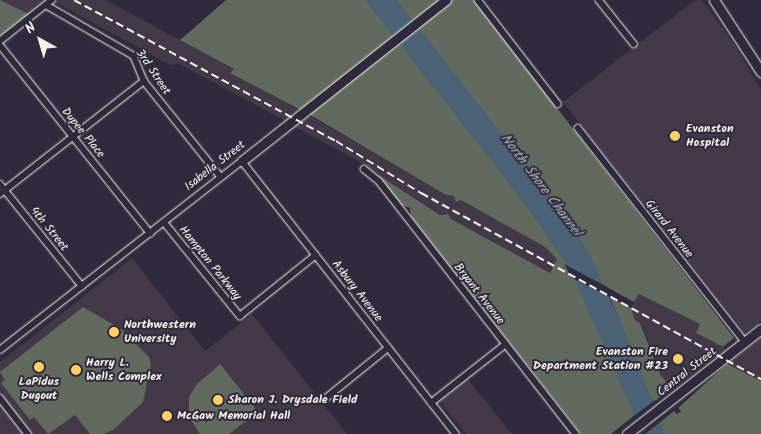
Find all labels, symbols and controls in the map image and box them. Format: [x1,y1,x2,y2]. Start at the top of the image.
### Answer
north arrow [15,15,65,65]
text: N [20,17,41,40]
street label: 3rd Street [132,46,174,98]
street label: Dupee Place [58,105,108,161]
place label: Evanston Hospital [686,122,734,150]
marker: Evanston Hospital [668,129,682,143]
water label: North Shore Channel [497,130,585,240]
street label: Isabella Street [182,138,248,194]
street label: Girard Avenue [642,197,696,261]
street label: 4th Street [27,204,71,254]
street label: Hampton Parkway [176,223,244,303]
street label: Asbury Avenue [328,257,386,325]
street label: Bryant Avenue [451,260,507,328]
place label: Northwestern University [124,318,196,346]
marker: Northwestern University [108,326,120,338]
street label: Central Street [654,344,720,400]
place label: Evanston Fire Department Station #23 [533,345,668,373]
marker: Evanston Fire Department Station #23 [672,353,684,365]
place label: Harry L. Wells Complex [86,356,162,384]
marker: LaPidus Dugout [33,361,45,373]
marker: Harry L. Wells Complex [70,364,82,376]
place label: LaPidus Dugout [19,375,59,403]
place label: Sharon J. Drysdale Field [228,393,357,407]
marker: Sharon J. Drysdale Field [212,394,224,406]
place label: McGaw Memorial Hall [177,409,290,423]
marker: McGaw Memorial Hall [161,410,173,422]

